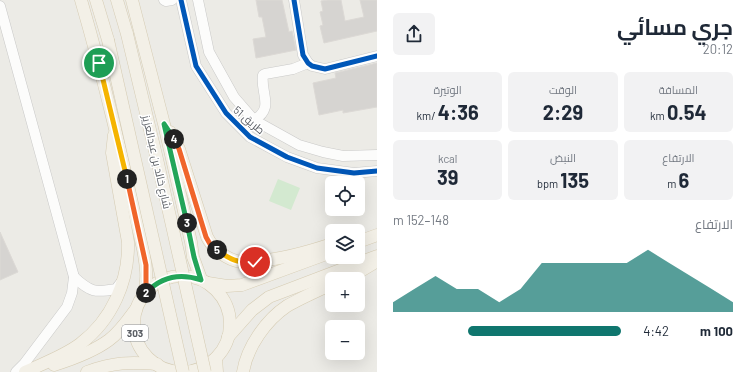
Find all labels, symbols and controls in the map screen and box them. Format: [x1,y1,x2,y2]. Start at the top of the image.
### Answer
button: share [393,13,435,55]
text: جري مسائي [617,13,733,39]
text: 20:12 [703,41,733,57]
pin [82,46,116,80]
icon: arrive [88,52,110,74]
text: الوتيرة [434,83,462,96]
text: الوقت [549,83,577,96]
text: المسافة [659,83,698,96]
text: 4:36 [438,100,479,124]
text: 2:29 [543,100,583,124]
text: 0.54 [667,100,707,124]
street label: طريق 51 [231,103,267,137]
text: /km [417,109,438,122]
text: km [650,109,667,122]
street label: شارع خالد بن عبدالعزيز [138,113,175,210]
pin: 4 [164,129,184,149]
text: 4 [171,132,177,145]
text: النبض [550,151,576,164]
text: الارتفاع [662,151,694,164]
text: kcal [438,152,457,165]
text: 39 [437,165,458,189]
text: 135 [560,168,589,192]
text: 6 [679,168,689,192]
pin: 1 [117,169,137,189]
text: 1 [125,172,129,185]
map controls [325,176,365,360]
button: locate [325,176,365,216]
text: bpm [537,177,560,190]
text: m [667,177,679,190]
text: 148–152 m [393,212,449,228]
pin: 3 [177,213,197,233]
text: 3 [184,216,190,229]
text: الارتفاع [695,216,733,232]
button: layers [325,224,365,264]
pin: 5 [207,240,227,260]
text: 5 [214,243,220,256]
pin [238,245,272,279]
icon: check [244,251,266,273]
button: + [325,272,365,312]
pin: 2 [136,283,156,303]
text: 2 [143,286,149,299]
button: − [325,320,365,360]
text: 4:42 [643,323,669,339]
text: 100 m [700,323,733,339]
road number: 303 [122,325,148,341]

